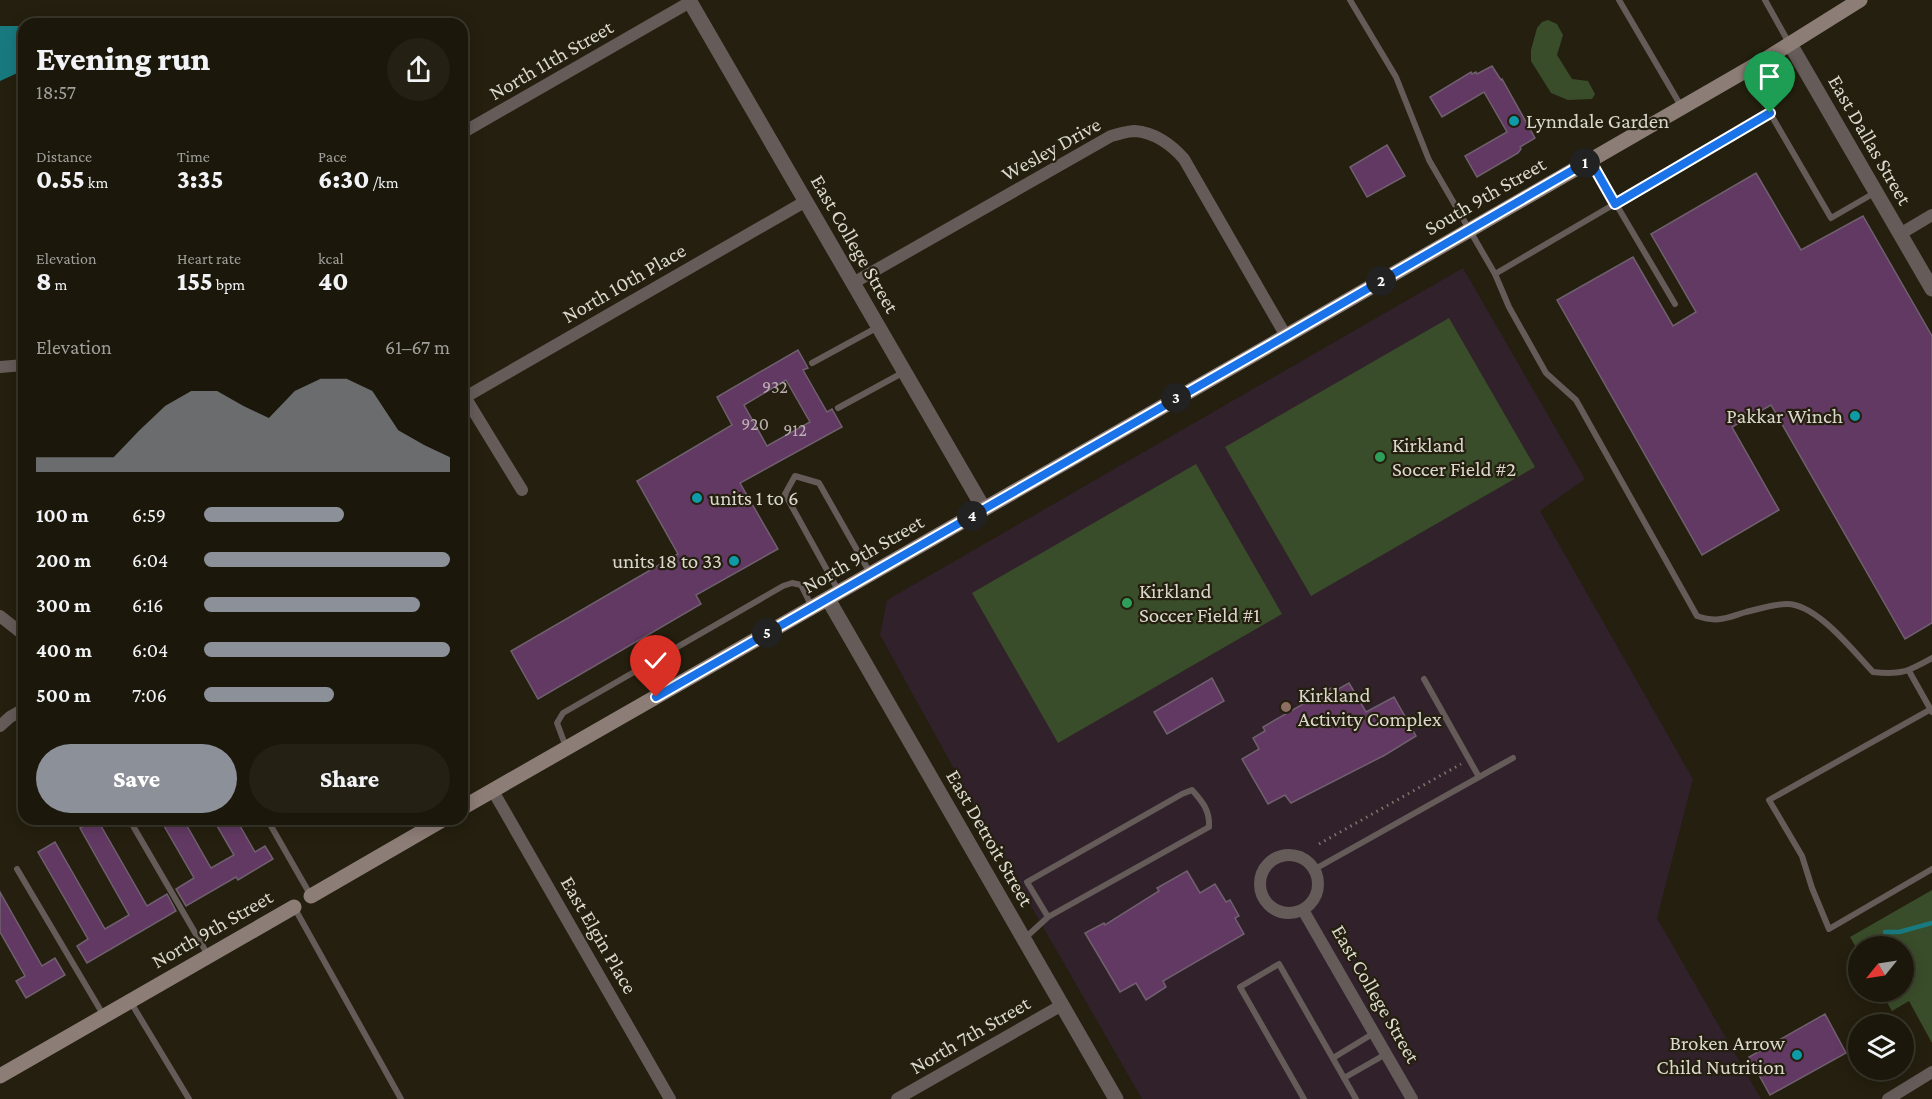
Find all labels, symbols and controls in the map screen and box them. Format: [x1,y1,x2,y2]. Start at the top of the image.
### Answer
street label: North 11th Street [485,14,618,105]
button: share [387,38,450,101]
text: Evening run [36,40,210,77]
pin [1744,51,1795,113]
icon: arrive [1753,60,1786,93]
street label: East Dallas Street [1823,71,1917,210]
text: 18:57 [36,81,76,103]
place label: Lynndale Garden [1526,109,1669,133]
street label: Wesley Drive [997,112,1105,186]
marker: Lynndale Garden [1507,114,1521,128]
text: Distance [36,148,92,165]
text: Time [177,148,210,165]
text: Pace [318,148,347,165]
pin: 1 [1570,148,1600,178]
street label: South 9th Street [1420,151,1551,240]
text: 1 [1582,154,1588,171]
text: 0.55 [36,165,85,194]
text: 3:35 [177,165,223,194]
text: 6:30 [318,165,369,194]
street label: East College Street [806,171,905,318]
text: km [85,174,108,191]
text: /km [369,174,399,191]
street label: North 10th Place [558,238,690,328]
text: Elevation [36,250,97,267]
text: Heart rate [177,250,241,267]
text: kcal [318,250,344,267]
pin: 2 [1366,266,1396,296]
text: 8 [36,267,52,296]
text: 155 [177,267,213,296]
text: 40 [318,267,349,296]
text: 2 [1377,272,1385,289]
text: m [52,276,67,293]
text: bpm [213,276,245,293]
text: Elevation [36,336,112,358]
text: 61–67 m [385,336,450,358]
house number: 932 [762,377,788,397]
pin: 3 [1161,383,1191,413]
text: 3 [1172,389,1180,406]
place label: Pakkar Winch [1726,404,1843,428]
marker: Pakkar Winch [1848,409,1862,423]
house number: 920 [741,414,769,434]
house number: 912 [783,420,807,440]
place label: Kirkland Soccer Field #2 [1392,433,1516,481]
marker: Kirkland Soccer Field #2 [1373,450,1387,464]
place label: units 1 to 6 [709,486,799,510]
marker: units 1 to 6 [690,491,704,505]
pin: 4 [957,501,987,531]
text: 100 m [36,504,89,526]
text: 6:59 [132,504,166,526]
text: 4 [968,507,976,524]
street label: North 9th Street [798,509,929,598]
text: 200 m [36,549,91,571]
text: 6:04 [132,549,168,571]
place label: units 18 to 33 [612,549,722,573]
marker: units 18 to 33 [727,554,741,568]
place label: Kirkland Soccer Field #1 [1139,579,1260,627]
text: 300 m [36,594,91,616]
text: 6:16 [132,594,164,616]
marker: Kirkland Soccer Field #1 [1120,596,1134,610]
pin: 5 [752,618,782,648]
text: 5 [763,624,771,641]
pin [630,635,681,697]
text: 400 m [36,639,92,661]
text: 6:04 [132,639,168,661]
icon: check [639,644,672,677]
place label: Kirkland Activity Complex [1298,683,1442,731]
text: 500 m [36,684,91,706]
text: 7:06 [132,684,167,706]
marker: Kirkland Activity Complex [1279,700,1293,714]
button: Save [36,744,237,813]
button: Share [249,744,450,813]
street label: East Detroit Street [941,766,1039,911]
street label: East Elgin Place [556,872,642,998]
street label: North 9th Street [147,884,278,973]
street label: East College Street [1327,921,1426,1068]
north arrow [1848,936,1914,1002]
map controls [1848,936,1914,1080]
street label: North 7th Street [906,990,1035,1079]
button: layers [1848,1014,1914,1080]
place label: Broken Arrow Child Nutrition [1656,1031,1786,1079]
marker: Broken Arrow Child Nutrition [1790,1048,1804,1062]

